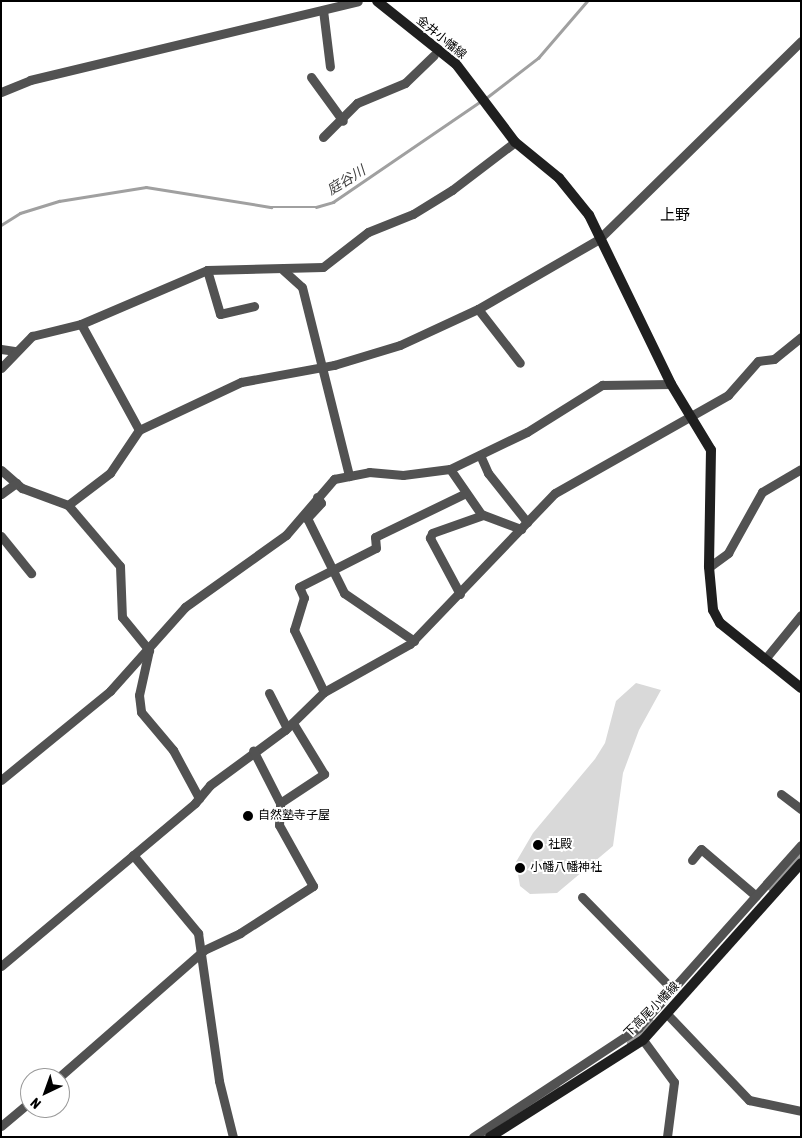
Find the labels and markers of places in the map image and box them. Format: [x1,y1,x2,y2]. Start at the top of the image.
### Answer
place label: 自然塾寺子屋 [258,809,330,823]
marker: 自然塾寺子屋 [242,810,254,822]
place label: 社殿 [548,838,572,852]
marker: 社殿 [532,839,544,851]
place label: 小幡八幡神社 [530,861,602,875]
marker: 小幡八幡神社 [514,862,526,874]

